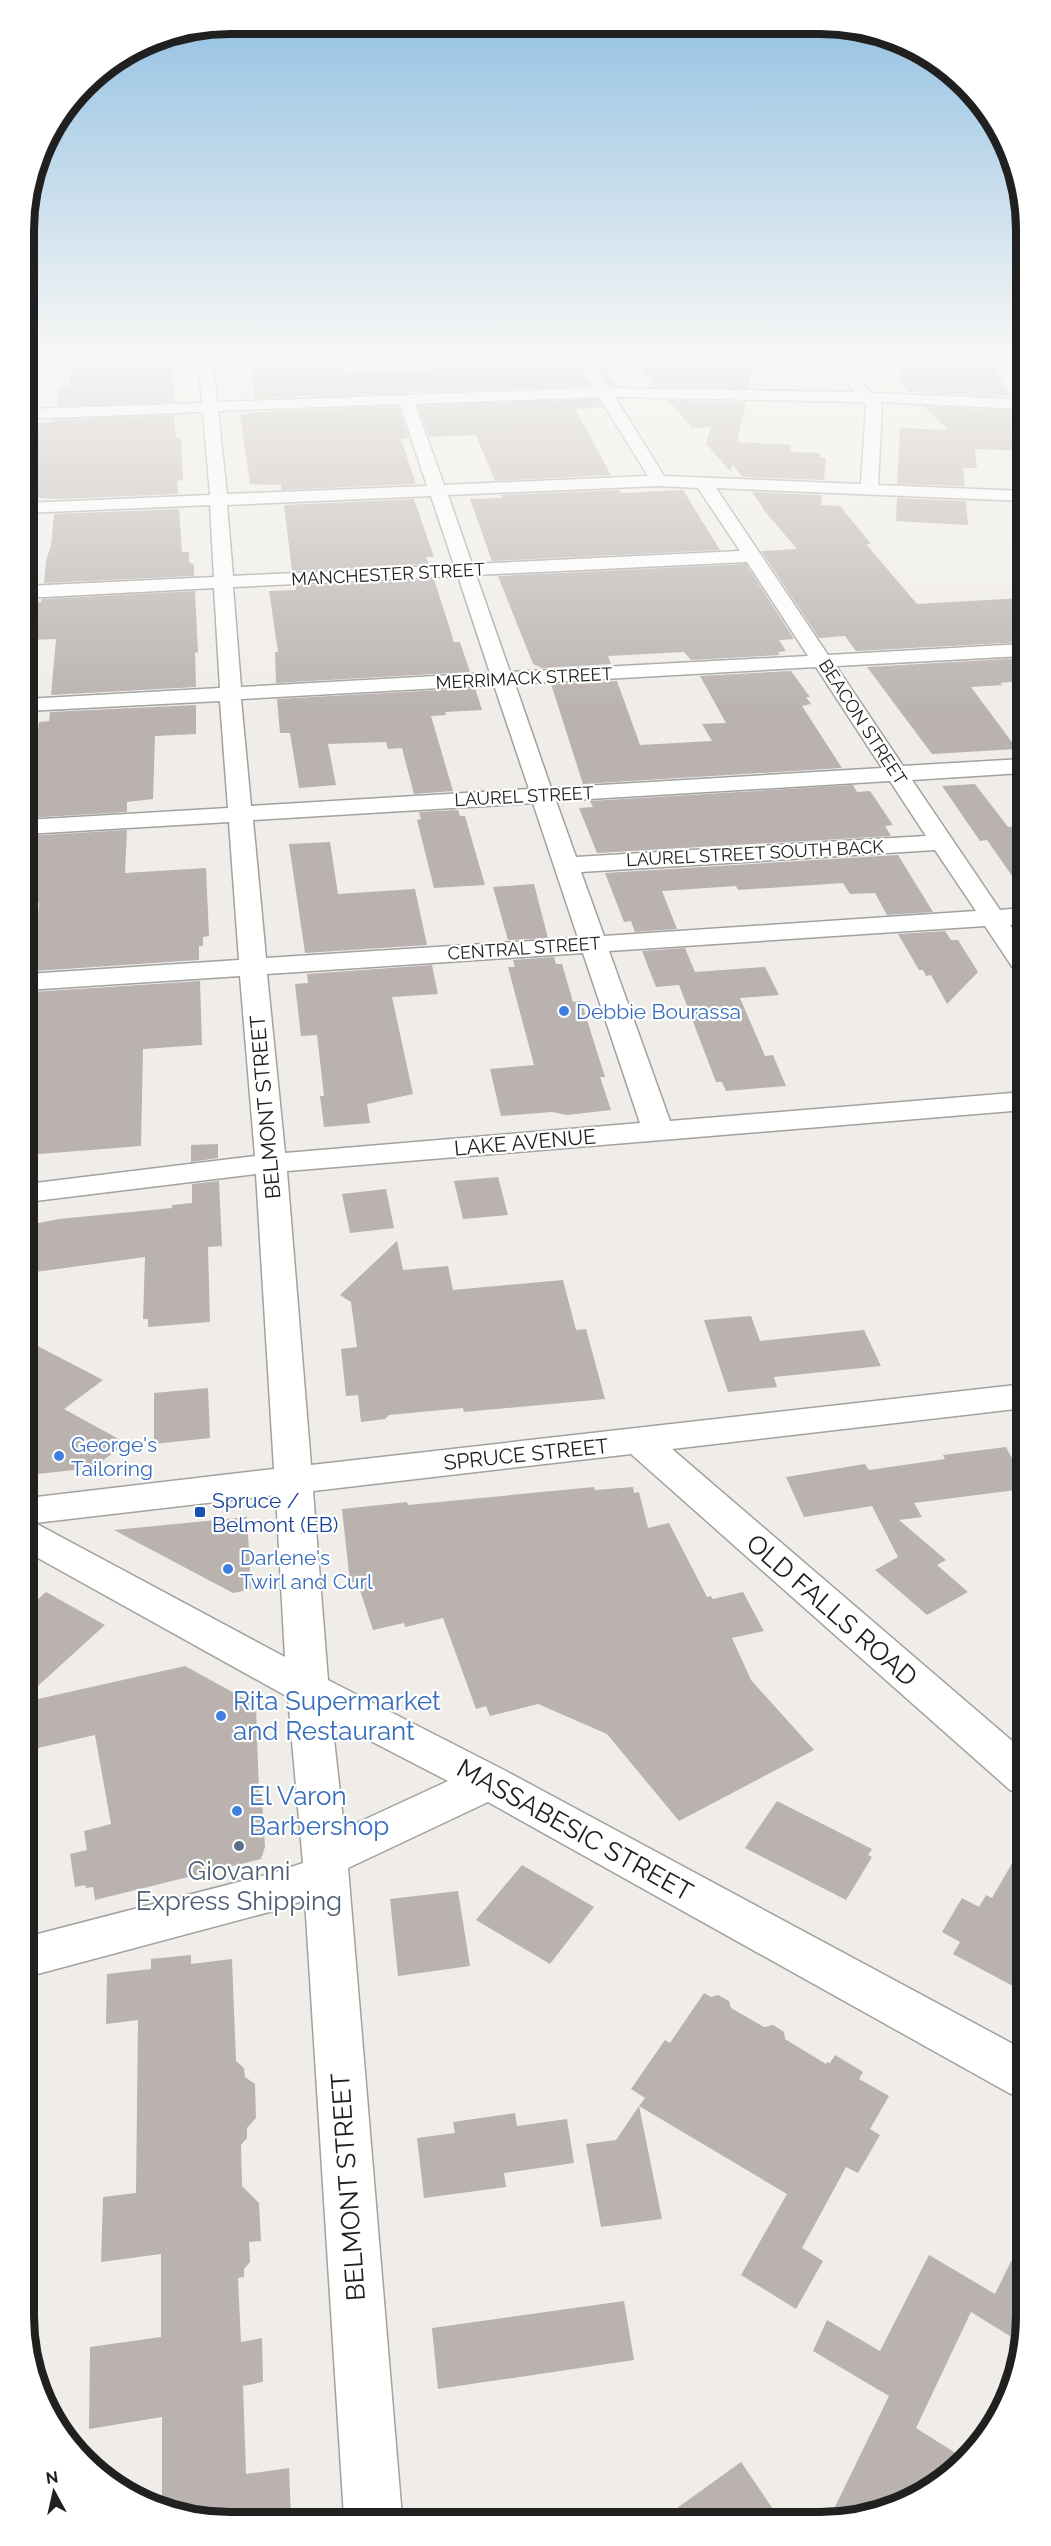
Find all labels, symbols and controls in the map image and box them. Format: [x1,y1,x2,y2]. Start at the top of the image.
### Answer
street label: MANCHESTER STREET [291,558,485,590]
street label: BEACON STREET [815,655,911,789]
street label: MERRIMACK STREET [435,663,613,693]
street label: LAUREL STREET [454,782,594,810]
street label: LAUREL STREET SOUTH BACK [626,836,885,870]
street label: CENTRAL STREET [447,932,601,964]
place label: Debbie Bourassa [576,999,741,1024]
marker: Debbie Bourassa [557,1004,571,1018]
street label: BELMONT STREET [244,1014,285,1200]
street label: LAKE AVENUE [453,1123,597,1161]
place label: George's Tailoring [71,1432,157,1481]
street label: SPRUCE STREET [442,1433,610,1475]
marker: George's Tailoring [52,1449,66,1463]
place label: Spruce / Belmont (EB) [212,1488,338,1537]
marker: Spruce / Belmont (EB) [193,1505,207,1519]
street label: OLD FALLS ROAD [741,1528,923,1692]
place label: Darlene's Twirl and Curl [240,1545,373,1594]
marker: Darlene's Twirl and Curl [221,1562,235,1576]
place label: Rita Supermarket and Restaurant [233,1686,441,1746]
marker: Rita Supermarket and Restaurant [214,1709,228,1723]
street label: MASSABESIC STREET [452,1753,698,1907]
place label: El Varon Barbershop [249,1781,389,1841]
marker: El Varon Barbershop [230,1804,244,1818]
marker: Giovanni Express Shipping [232,1839,246,1853]
place label: Giovanni Express Shipping [136,1856,342,1916]
street label: BELMONT STREET [325,2072,371,2302]
north arrow [24,2462,84,2522]
text: N [45,2467,59,2488]

